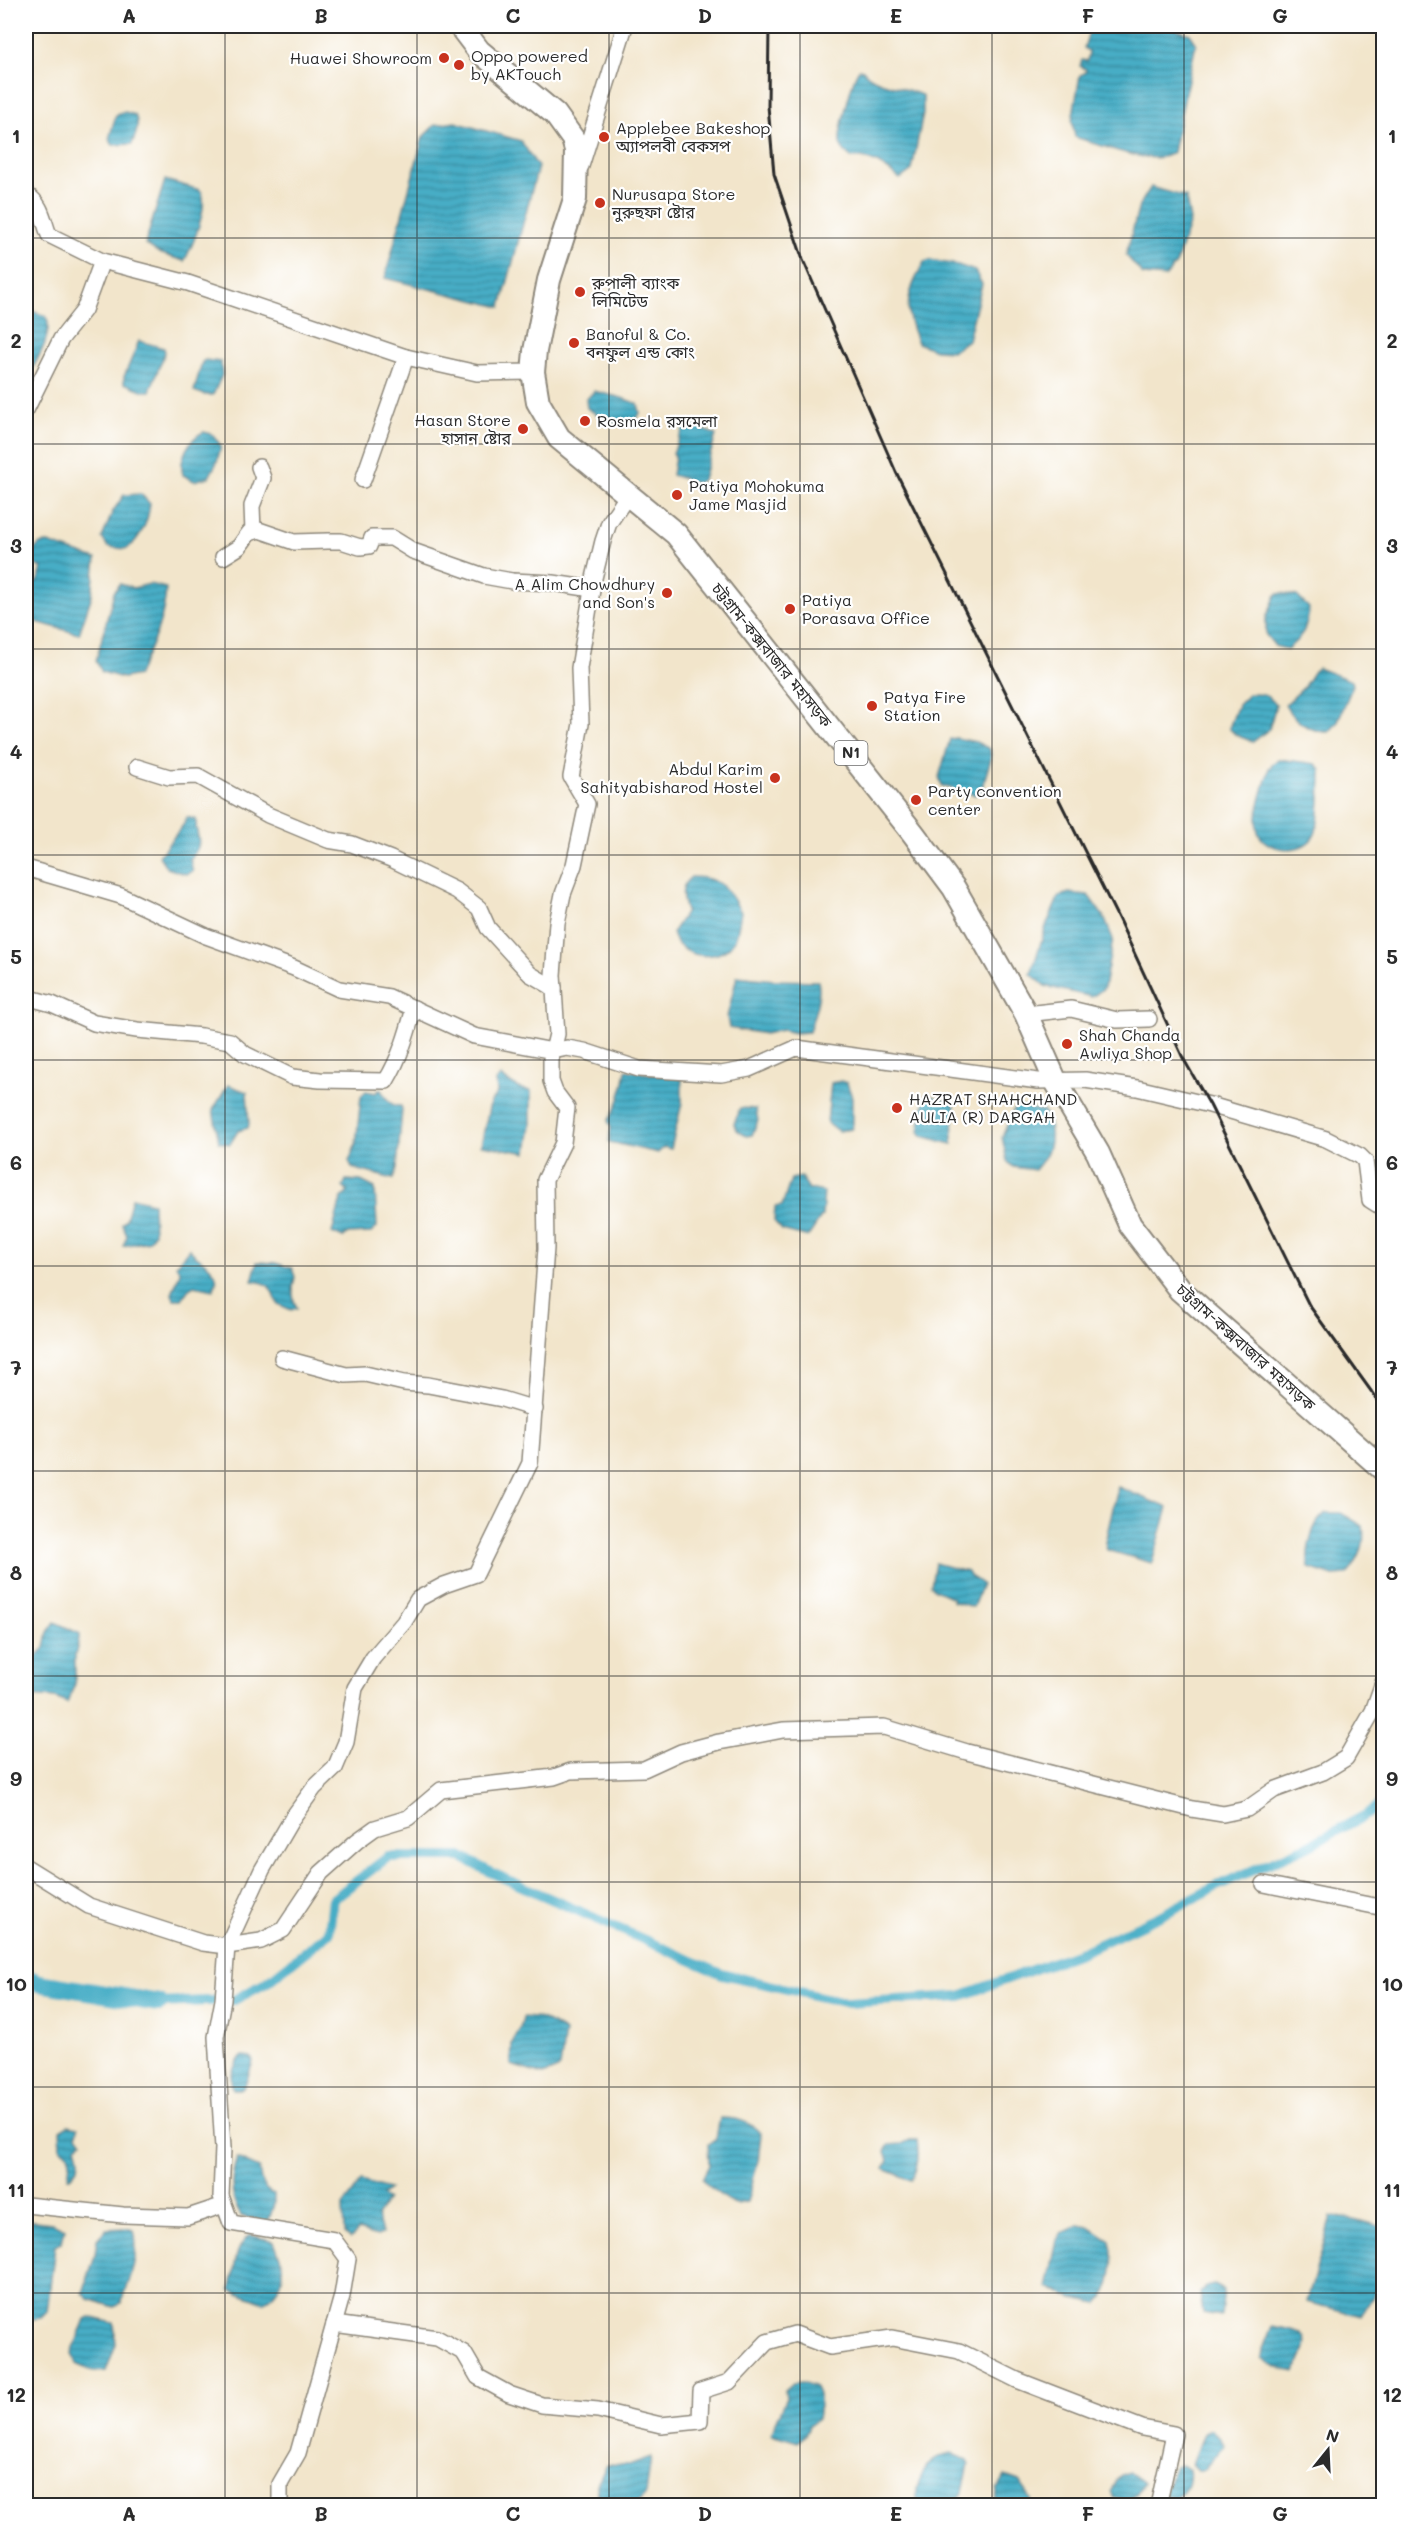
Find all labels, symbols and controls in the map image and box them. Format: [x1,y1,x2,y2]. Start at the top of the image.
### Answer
text: A [122,2,136,28]
text: B [314,2,328,28]
text: C [506,2,521,28]
text: D [698,2,712,28]
text: E [890,2,902,28]
text: F [1082,2,1095,28]
text: G [1272,2,1288,28]
place label: Oppo powered by AKTouch [471,45,588,84]
place label: Huawei Showroom [290,47,432,68]
marker: Huawei Showroom [437,51,451,65]
marker: Oppo powered by AKTouch [452,58,466,72]
place label: Applebee Bakeshop অ্যাপলবী বেকসপ [615,117,770,156]
text: 1 [12,122,20,148]
text: 1 [1388,122,1396,148]
marker: Applebee Bakeshop অ্যাপলবী বেকসপ [597,130,611,144]
place label: Nurusapa Store নুরুছফা ষ্টোর [611,183,736,222]
marker: Nurusapa Store নুরুছফা ষ্টোর [593,196,607,210]
place label: রুপালী ব্যাংক লিমিটেড [591,272,681,311]
marker: রুপালী ব্যাংক লিমিটেড [573,285,587,299]
place label: Banoful & Co. বনফুল এন্ড কোং [585,323,695,362]
text: 2 [10,327,22,353]
text: 2 [1386,327,1398,353]
marker: Banoful & Co. বনফুল এন্ড কোং [567,336,581,350]
place label: Hasan Store হাসান ষ্টোর [414,409,511,448]
place label: Rosmela রসমেলা [597,410,718,431]
marker: Rosmela রসমেলা [578,414,592,428]
marker: Hasan Store হাসান ষ্টোর [516,422,530,436]
place label: Patiya Mohokuma Jame Masjid [689,475,825,514]
marker: Patiya Mohokuma Jame Masjid [670,488,684,502]
text: 3 [10,532,22,558]
text: 3 [1386,532,1398,558]
place label: A Alim Chowdhury and Son's [514,573,655,612]
street label: চট্টগ্রাম-কক্সবাজার মহাসড়ক [707,577,838,732]
marker: A Alim Chowdhury and Son's [660,586,674,600]
place label: Patiya Porasava Office [802,589,930,628]
marker: Patiya Porasava Office [783,602,797,616]
place label: Patya Fire Station [884,686,966,725]
marker: Patya Fire Station [865,699,879,713]
text: 4 [10,738,23,764]
text: 4 [1386,738,1399,764]
road number: N1 [834,741,868,765]
place label: Abdul Karim Sahityabisharod Hostel [580,758,763,797]
marker: Abdul Karim Sahityabisharod Hostel [768,771,782,785]
place label: Party convention center [928,780,1062,819]
marker: Party convention center [909,793,923,807]
text: 5 [10,943,22,969]
text: 5 [1386,943,1398,969]
place label: Shah Chanda Awliya Shop [1079,1024,1181,1063]
marker: Shah Chanda Awliya Shop [1060,1037,1074,1051]
place label: HAZRAT SHAHCHAND AULIA (R) DARGAH [909,1088,1077,1127]
marker: HAZRAT SHAHCHAND AULIA (R) DARGAH [890,1101,904,1115]
text: 6 [10,1149,22,1175]
text: 6 [1386,1149,1398,1175]
street label: চট্টগ্রাম-কক্সবাজার মহাসড়ক [1172,1278,1321,1415]
text: 7 [10,1354,22,1380]
text: 7 [1386,1354,1398,1380]
text: 8 [10,1559,22,1585]
text: 8 [1386,1559,1398,1585]
text: 9 [10,1765,22,1791]
text: 9 [1386,1765,1398,1791]
text: 10 [5,1970,27,1996]
text: 10 [1381,1970,1403,1996]
text: 11 [7,2176,25,2202]
text: 11 [1383,2176,1401,2202]
text: 12 [6,2381,26,2407]
text: 12 [1382,2381,1402,2407]
north arrow [1298,2420,1358,2480]
text: N [1324,2423,1342,2447]
text: A [122,2500,136,2526]
text: B [314,2500,328,2526]
text: C [506,2500,521,2526]
text: D [698,2500,712,2526]
text: E [890,2500,902,2526]
text: F [1082,2500,1095,2526]
text: G [1272,2500,1288,2526]

